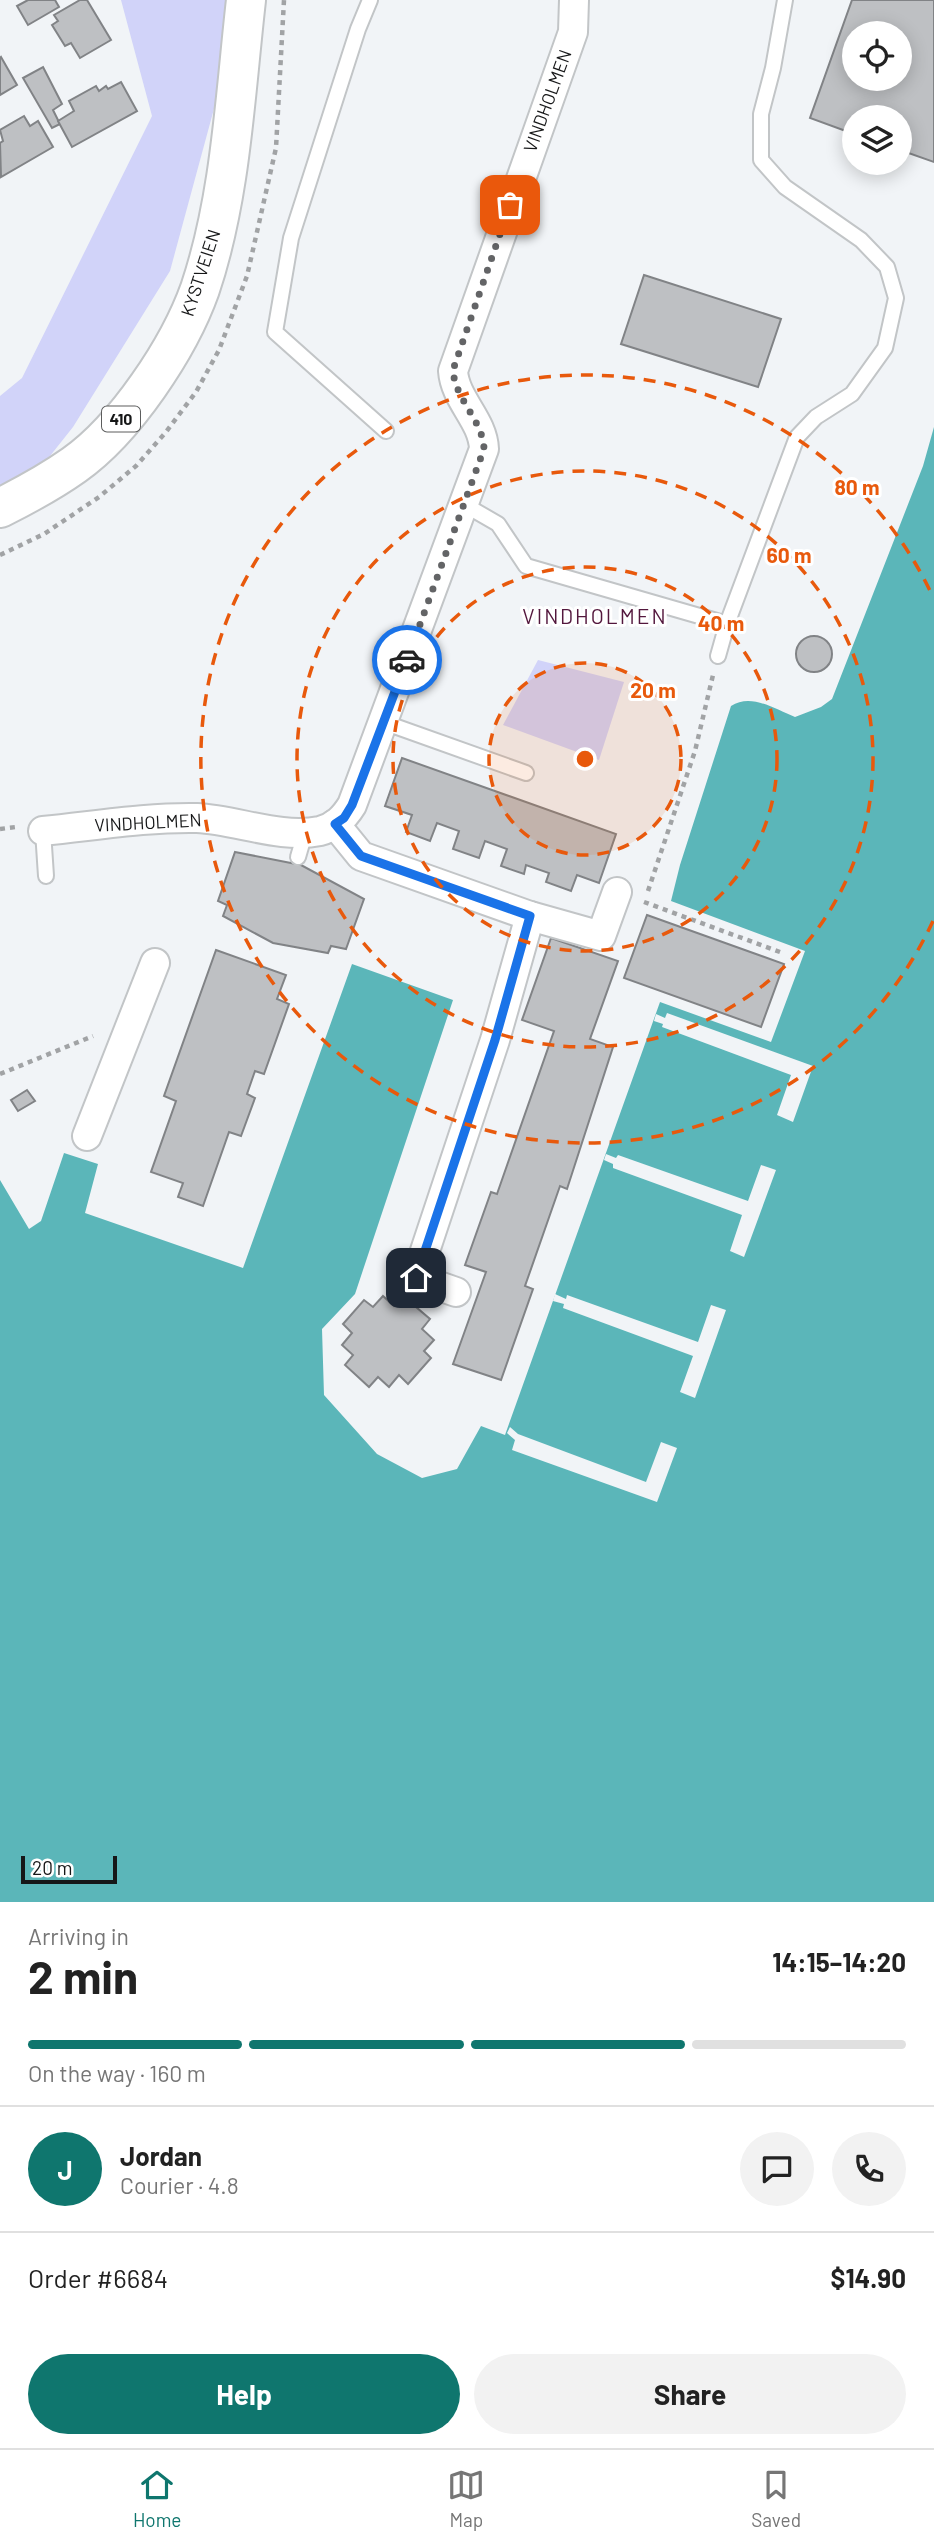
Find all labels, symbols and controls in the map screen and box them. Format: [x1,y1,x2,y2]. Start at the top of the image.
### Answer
map controls [842,21,912,175]
button: locate [842,21,912,91]
street label: VINDHOLMEN [518,46,576,155]
button: layers [842,105,912,175]
pin [480,175,540,235]
icon: bag [491,186,529,224]
street label: KYSTVEIEN [176,226,224,319]
road number: 410 [102,406,140,432]
text: 80 m [834,474,880,499]
text: 60 m [767,542,811,567]
district label: VINDHOLMEN [522,603,668,628]
text: 40 m [698,610,744,635]
courier [372,625,442,695]
icon: car [388,641,426,679]
text: 20 m [630,677,676,702]
centre of rings [573,747,597,771]
street label: VINDHOLMEN [94,808,202,836]
pin [386,1248,446,1308]
icon: home [397,1259,435,1297]
scale bar [21,1853,117,1885]
text: 20 m [32,1856,72,1879]
text: Arriving in [28,1922,129,1950]
text: 14:15–14:20 [772,1946,906,1977]
text: 2 min [28,1948,138,2003]
text: On the way · 160 m [28,2059,206,2087]
button: chat [740,2132,814,2206]
button: phone [832,2132,906,2206]
text: Jordan [120,2140,202,2171]
text: J [57,2154,73,2185]
text: Courier · 4.8 [120,2171,239,2199]
text: Order #6684 [28,2262,168,2293]
text: $14.90 [831,2262,906,2293]
button: Help [28,2354,460,2434]
button: Share [474,2354,906,2434]
tab: Home [133,2466,181,2531]
tab: Map [447,2466,485,2531]
tab: Saved [751,2466,801,2531]

